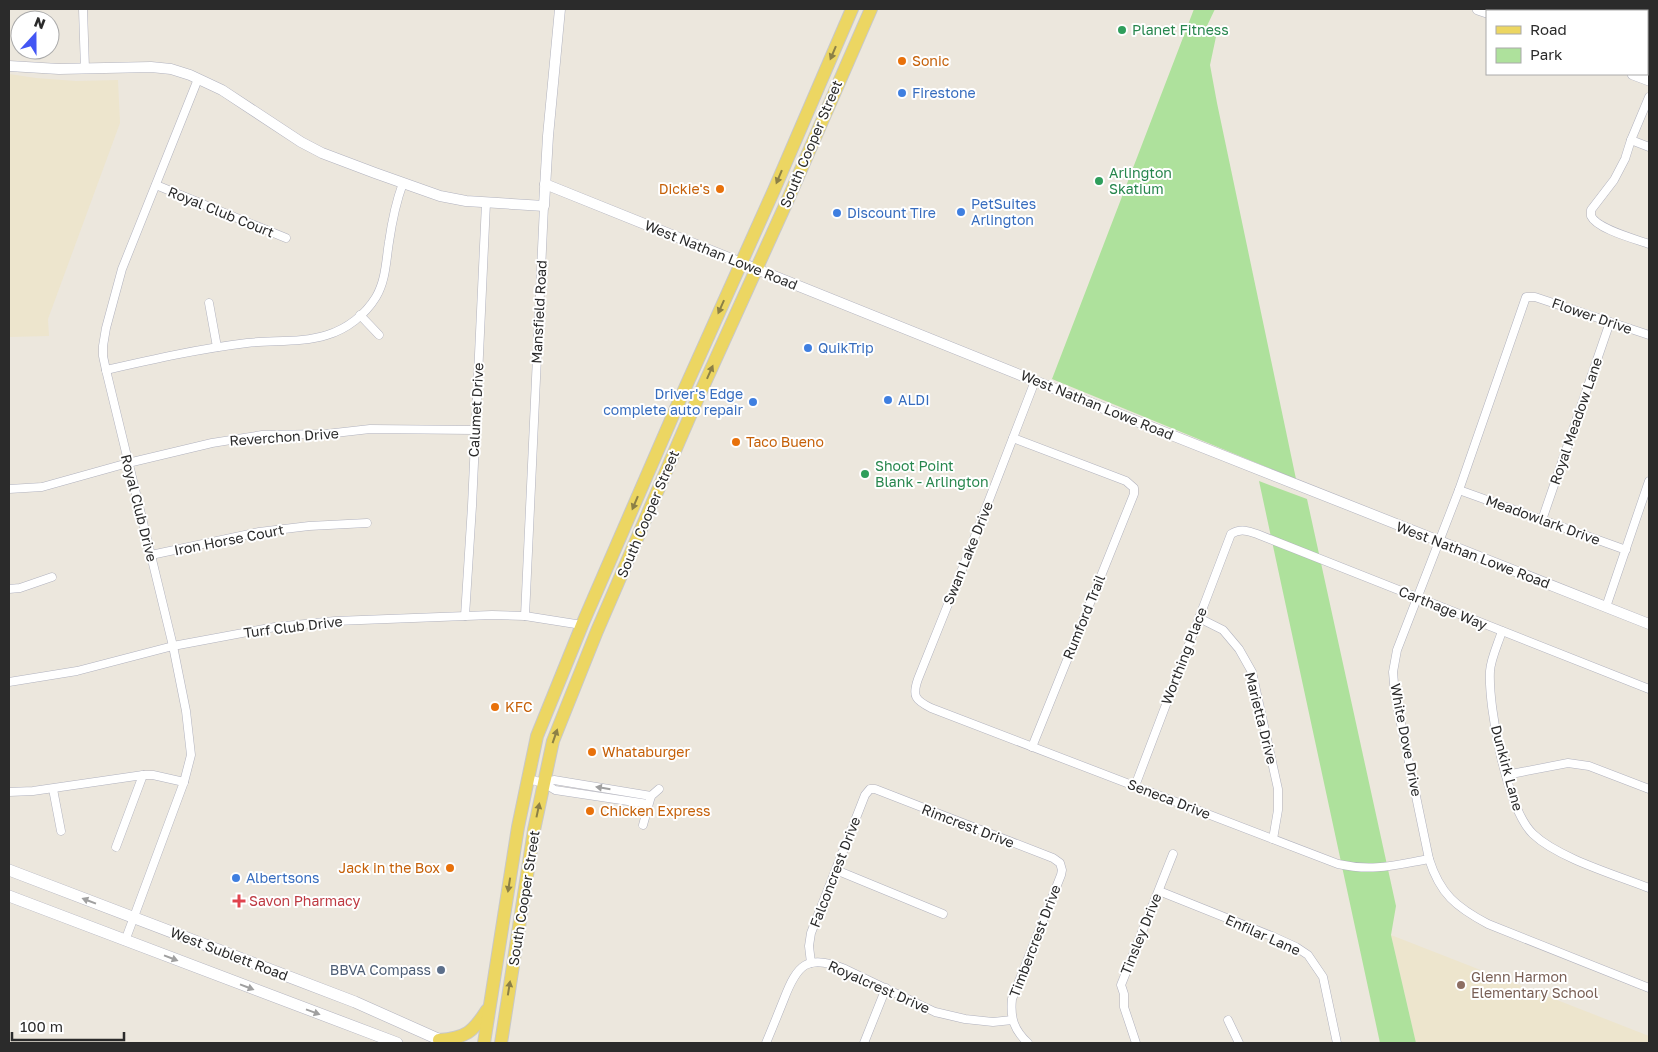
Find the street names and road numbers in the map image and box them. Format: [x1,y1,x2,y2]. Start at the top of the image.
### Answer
street label: South Cooper Street [776,77,845,210]
street label: Royal Club Court [166,182,277,241]
street label: West Nathan Lowe Road [642,216,800,293]
street label: Mansfield Road [527,260,550,364]
street label: Flower Drive [1550,294,1635,337]
street label: Royal Meadow Lane [1546,355,1605,487]
street label: Calumet Drive [465,362,486,458]
street label: West Nathan Lowe Road [1018,366,1176,443]
street label: Reverchon Drive [229,424,339,449]
street label: South Cooper Street [613,447,682,580]
street label: Royal Club Drive [118,452,161,563]
street label: Meadowlark Drive [1484,491,1603,548]
street label: Swan Lake Drive [939,499,996,607]
street label: West Nathan Lowe Road [1394,517,1552,592]
street label: Iron Horse Court [173,521,285,558]
street label: Rumford Trail [1059,572,1108,662]
street label: Carthage Way [1396,582,1490,633]
street label: Worthing Place [1157,605,1210,707]
street label: Turf Club Drive [243,612,343,641]
street label: Marietta Drive [1242,670,1281,766]
street label: White Dove Drive [1387,682,1426,798]
street label: Dunkirk Lane [1488,723,1527,813]
street label: Seneca Drive [1125,775,1213,822]
street label: Rimcrest Drive [919,800,1017,851]
street label: Falconcrest Drive [806,814,863,930]
street label: South Cooper Street [504,829,543,967]
street label: Timbercrest Drive [1005,882,1064,999]
street label: Tinsley Drive [1116,890,1165,977]
street label: Enfilar Lane [1223,910,1303,959]
street label: West Sublett Road [168,923,291,984]
street label: Royalcrest Drive [826,957,933,1017]

